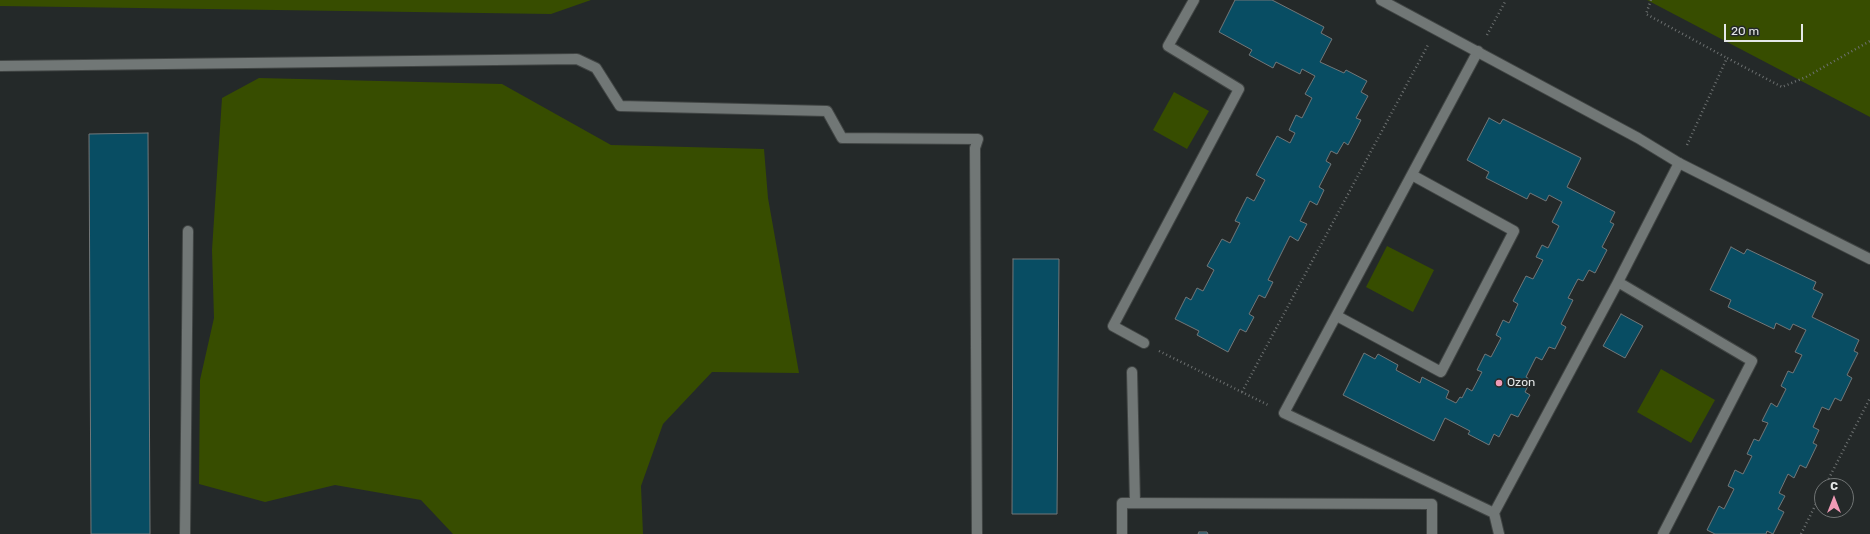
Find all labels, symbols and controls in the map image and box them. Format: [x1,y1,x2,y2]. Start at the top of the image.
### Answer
scale bar [1726,16,1805,42]
text: 20 m [1731,24,1759,38]
place label: Ozon [1507,376,1535,390]
marker: Ozon [1494,378,1504,388]
north arrow [1814,478,1854,518]
text: С [1830,480,1838,493]

